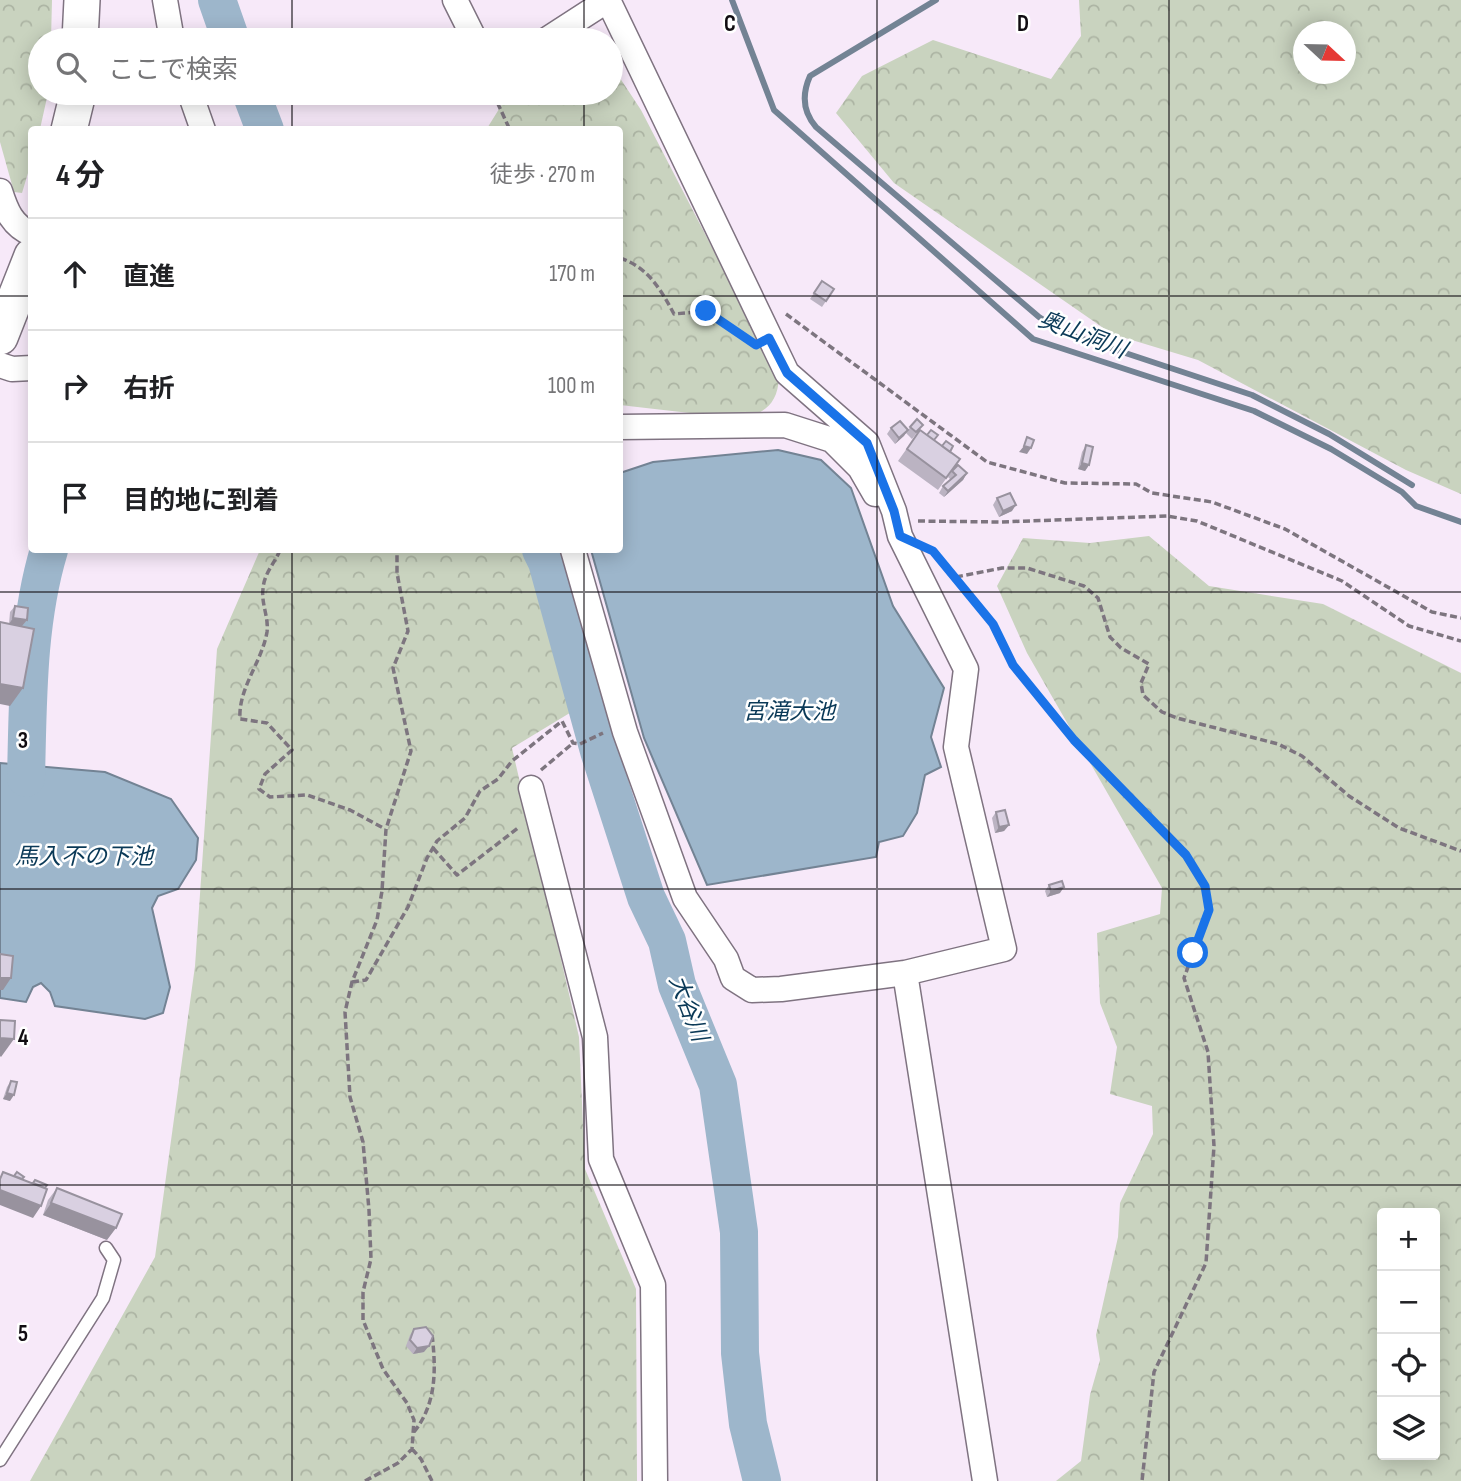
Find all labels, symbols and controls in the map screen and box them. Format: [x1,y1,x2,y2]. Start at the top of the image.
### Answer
text: C [724,10,736,38]
text: D [1017,10,1029,38]
north arrow [1293,21,1356,84]
search box [28,28,623,105]
icon: search [52,48,90,86]
text: ここで検索 [108,55,238,86]
text: 4 分 [56,158,105,194]
text: 徒歩 · 270 m [490,161,595,189]
icon: ahead [56,255,94,293]
text: 170 m [549,260,595,288]
text: 直進 [123,262,175,293]
route end [690,295,721,326]
water label: 奥山洞川 [1035,305,1133,366]
icon: right [56,367,94,405]
text: 100 m [548,372,595,400]
text: 右折 [123,374,175,405]
icon: arrive [56,479,94,517]
text: 目的地に到着 [123,486,279,517]
water label: 宮滝大池 [743,698,837,726]
text: 3 [18,727,28,755]
water label: 馬入不の下池 [15,843,155,871]
route start [1177,937,1208,968]
water label: 大谷川 [663,971,715,1048]
text: 4 [18,1024,29,1052]
map controls [1377,1208,1440,1460]
button: + [1377,1208,1440,1271]
button: − [1377,1271,1440,1334]
text: 5 [18,1320,28,1348]
button: locate [1377,1334,1440,1397]
button: layers [1377,1397,1440,1460]

